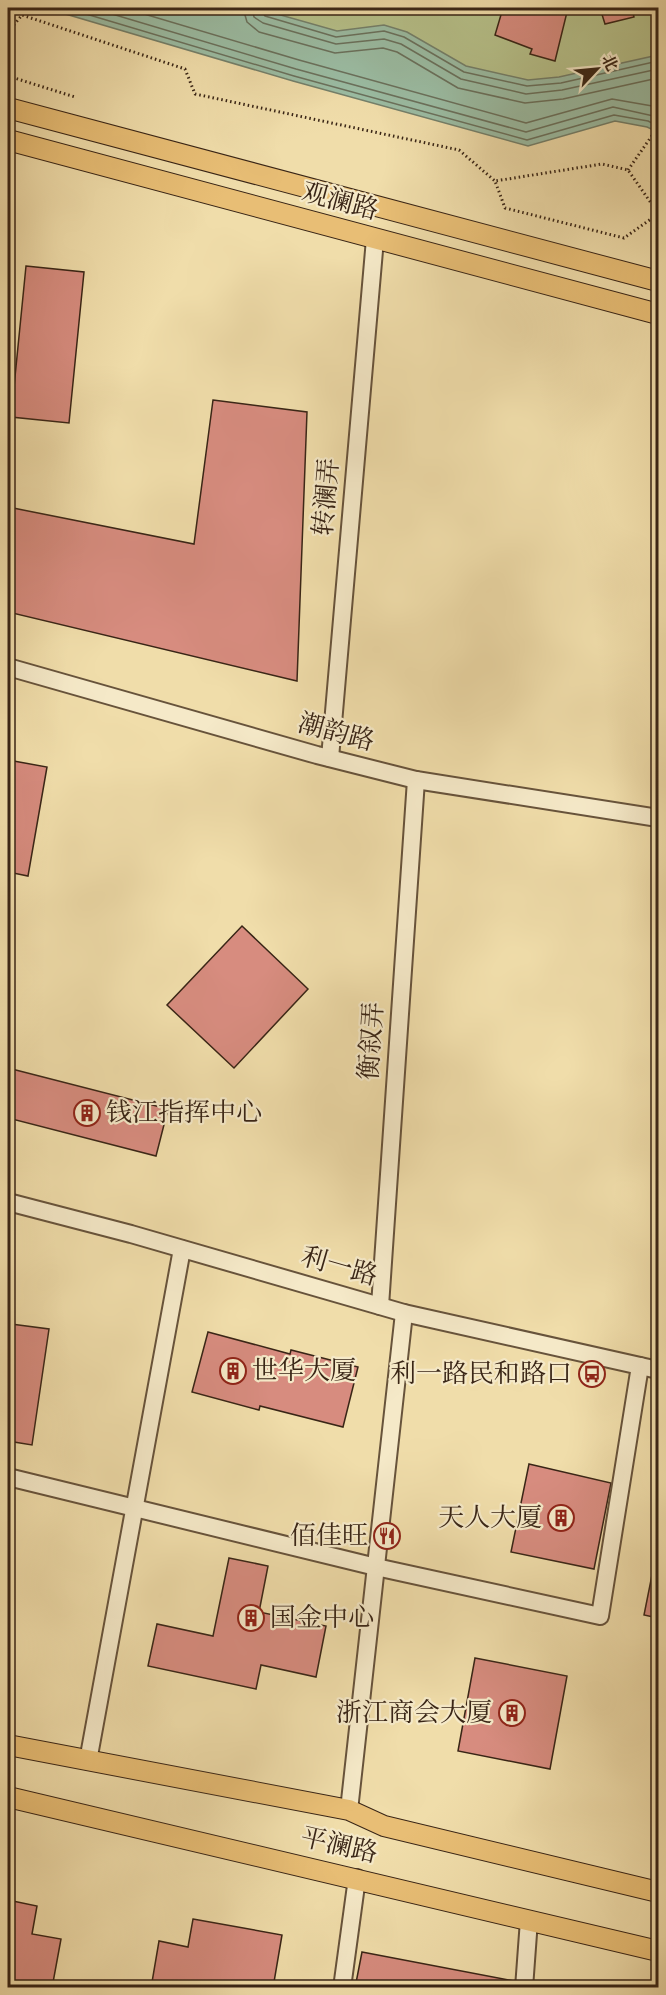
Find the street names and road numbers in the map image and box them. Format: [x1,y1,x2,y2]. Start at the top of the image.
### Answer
street label: 观澜路 [298,176,382,228]
street label: 转澜弄 [307,457,347,537]
street label: 潮韵路 [294,707,378,759]
street label: 衡叙弄 [353,1001,391,1081]
street label: 利一路 [297,1240,381,1294]
street label: 平澜路 [297,1821,381,1871]

